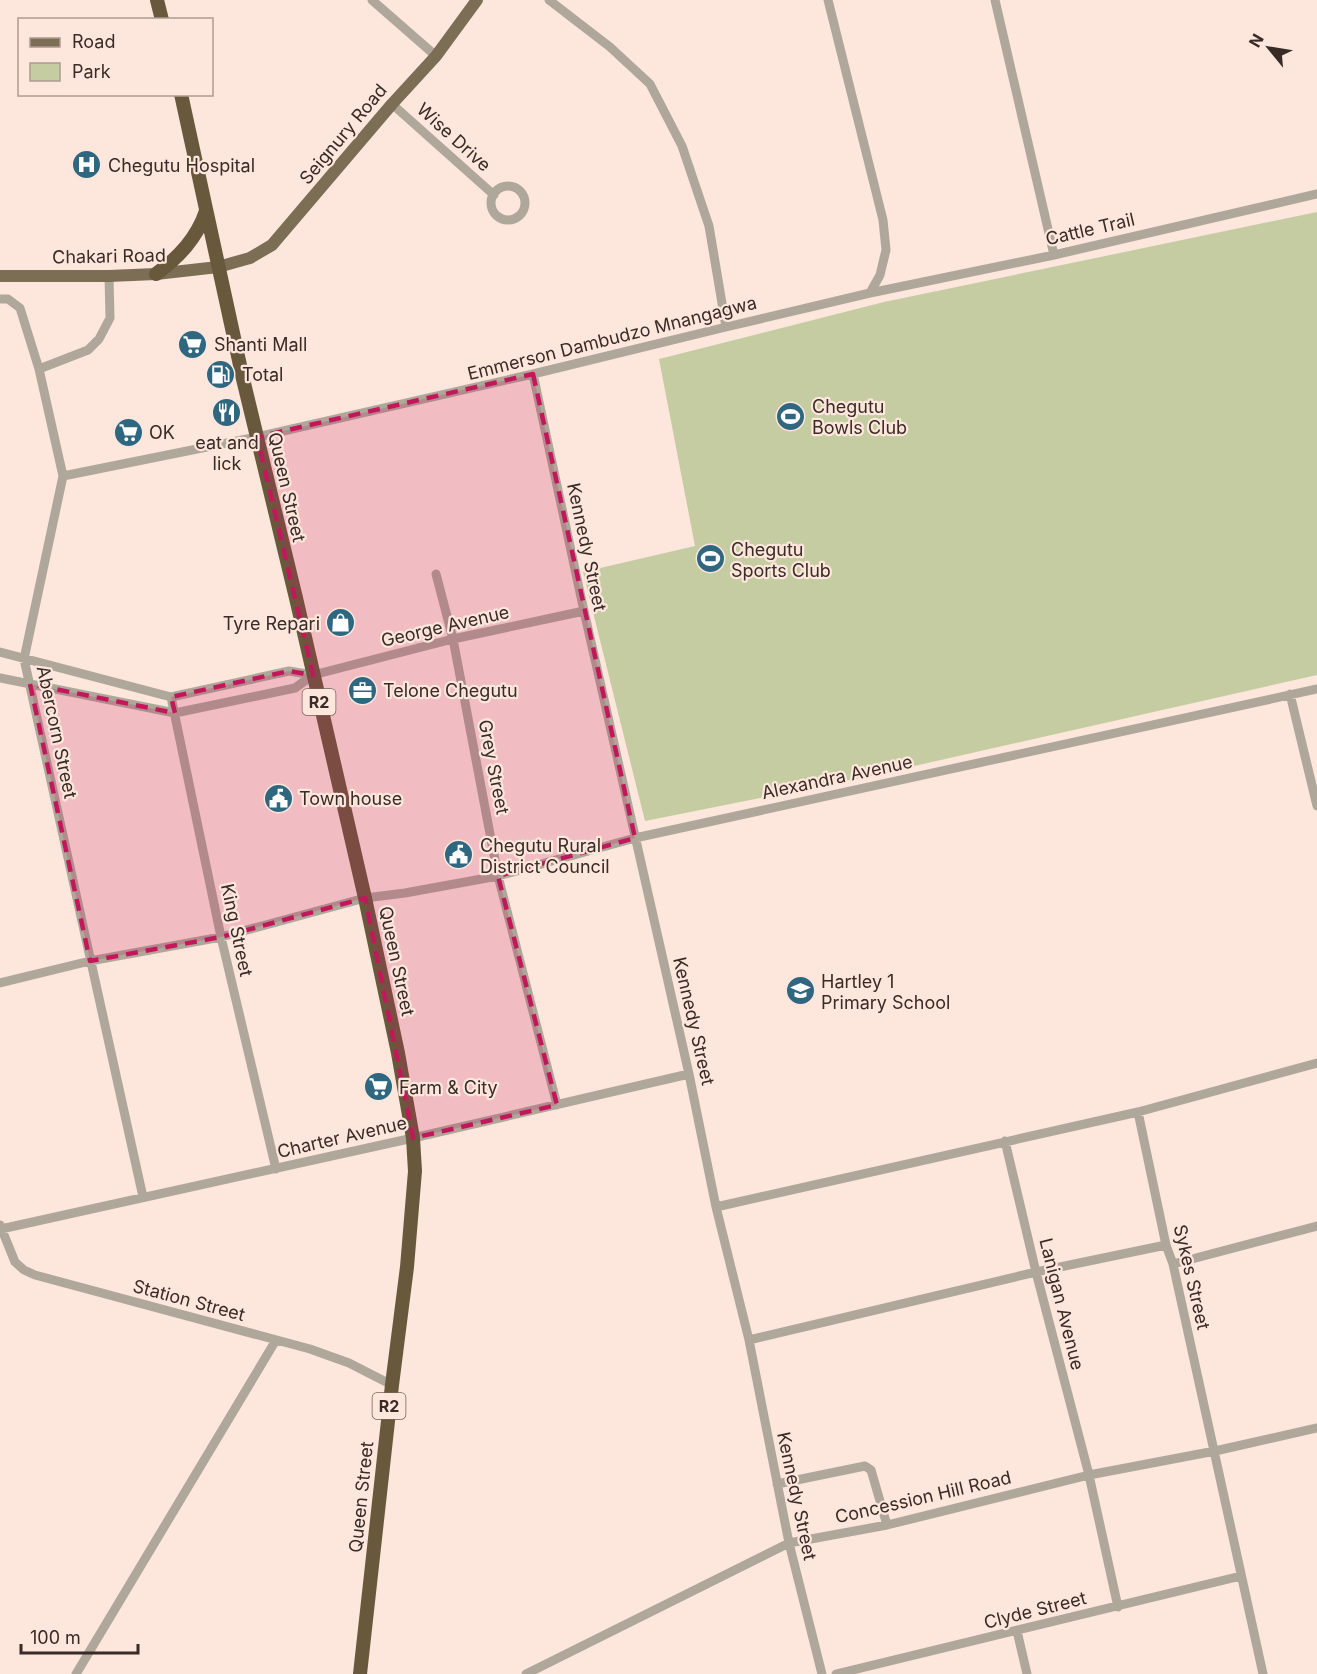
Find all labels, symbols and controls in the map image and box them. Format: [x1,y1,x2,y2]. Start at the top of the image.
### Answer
legend [18,18,213,96]
north arrow [1239,18,1299,78]
text: N [1244,30,1268,51]
text: Road [72,31,115,52]
text: Park [72,61,111,82]
street label: Seignury Road [295,80,391,188]
street label: Wise Drive [413,98,495,176]
hospital icon: Chegutu Hospital [71,149,103,181]
place label: Chegutu Hospital [108,155,255,176]
street label: Cattle Trail [1043,209,1137,249]
street label: Chakari Road [52,245,166,267]
street label: Emmerson Dambudzo Mnangagwa [465,292,759,384]
supermarket icon: Shanti Mall [177,328,209,360]
place label: Shanti Mall [214,334,307,355]
fuel station icon: Total [205,358,237,390]
place label: Total [242,364,283,385]
place label: Chegutu Bowls Club [812,396,907,438]
restaurant icon: eat and lick [211,397,243,429]
sports icon: Chegutu Bowls Club [775,400,807,432]
supermarket icon: OK [112,416,144,448]
place label: OK [149,422,175,443]
street label: Queen Street [264,430,310,544]
place label: eat and lick [195,432,259,474]
street label: Kennedy Street [563,481,611,613]
place label: Chegutu Sports Club [731,539,831,581]
sports icon: Chegutu Sports Club [694,543,726,575]
street label: George Avenue [379,601,511,651]
shop icon: Tyre Repari [325,607,357,639]
place label: Tyre Repari [223,613,320,634]
street label: Abercorn Street [33,664,81,800]
office icon: Telone Chegutu [346,674,378,706]
place label: Telone Chegutu [383,680,518,701]
road number: R2 [302,689,336,715]
street label: Grey Street [475,718,513,816]
street label: Alexandra Avenue [760,751,914,803]
public building icon: Town house [262,782,294,814]
place label: Town house [299,788,402,809]
place label: Chegutu Rural District Council [480,835,610,877]
public building icon: Chegutu Rural District Council [443,839,475,871]
street label: King Street [217,882,257,978]
street label: Queen Street [375,904,419,1018]
street label: Kennedy Street [669,955,719,1087]
place label: Hartley 1 Primary School [821,971,950,1013]
school or university icon: Hartley 1 Primary School [784,975,816,1007]
supermarket icon: Farm & City [362,1071,394,1103]
place label: Farm & City [399,1077,498,1098]
street label: Charter Avenue [275,1112,409,1162]
street label: Sykes Street [1170,1222,1214,1332]
street label: Lanigan Avenue [1035,1236,1089,1372]
street label: Station Street [131,1275,247,1325]
road number: R2 [372,1393,406,1419]
street label: Kennedy Street [773,1430,821,1562]
street label: Queen Street [345,1440,377,1554]
street label: Concession Hill Road [833,1467,1013,1527]
street label: Clyde Street [982,1587,1088,1633]
scale bar [21,1617,138,1655]
text: 100 m [30,1627,81,1648]

